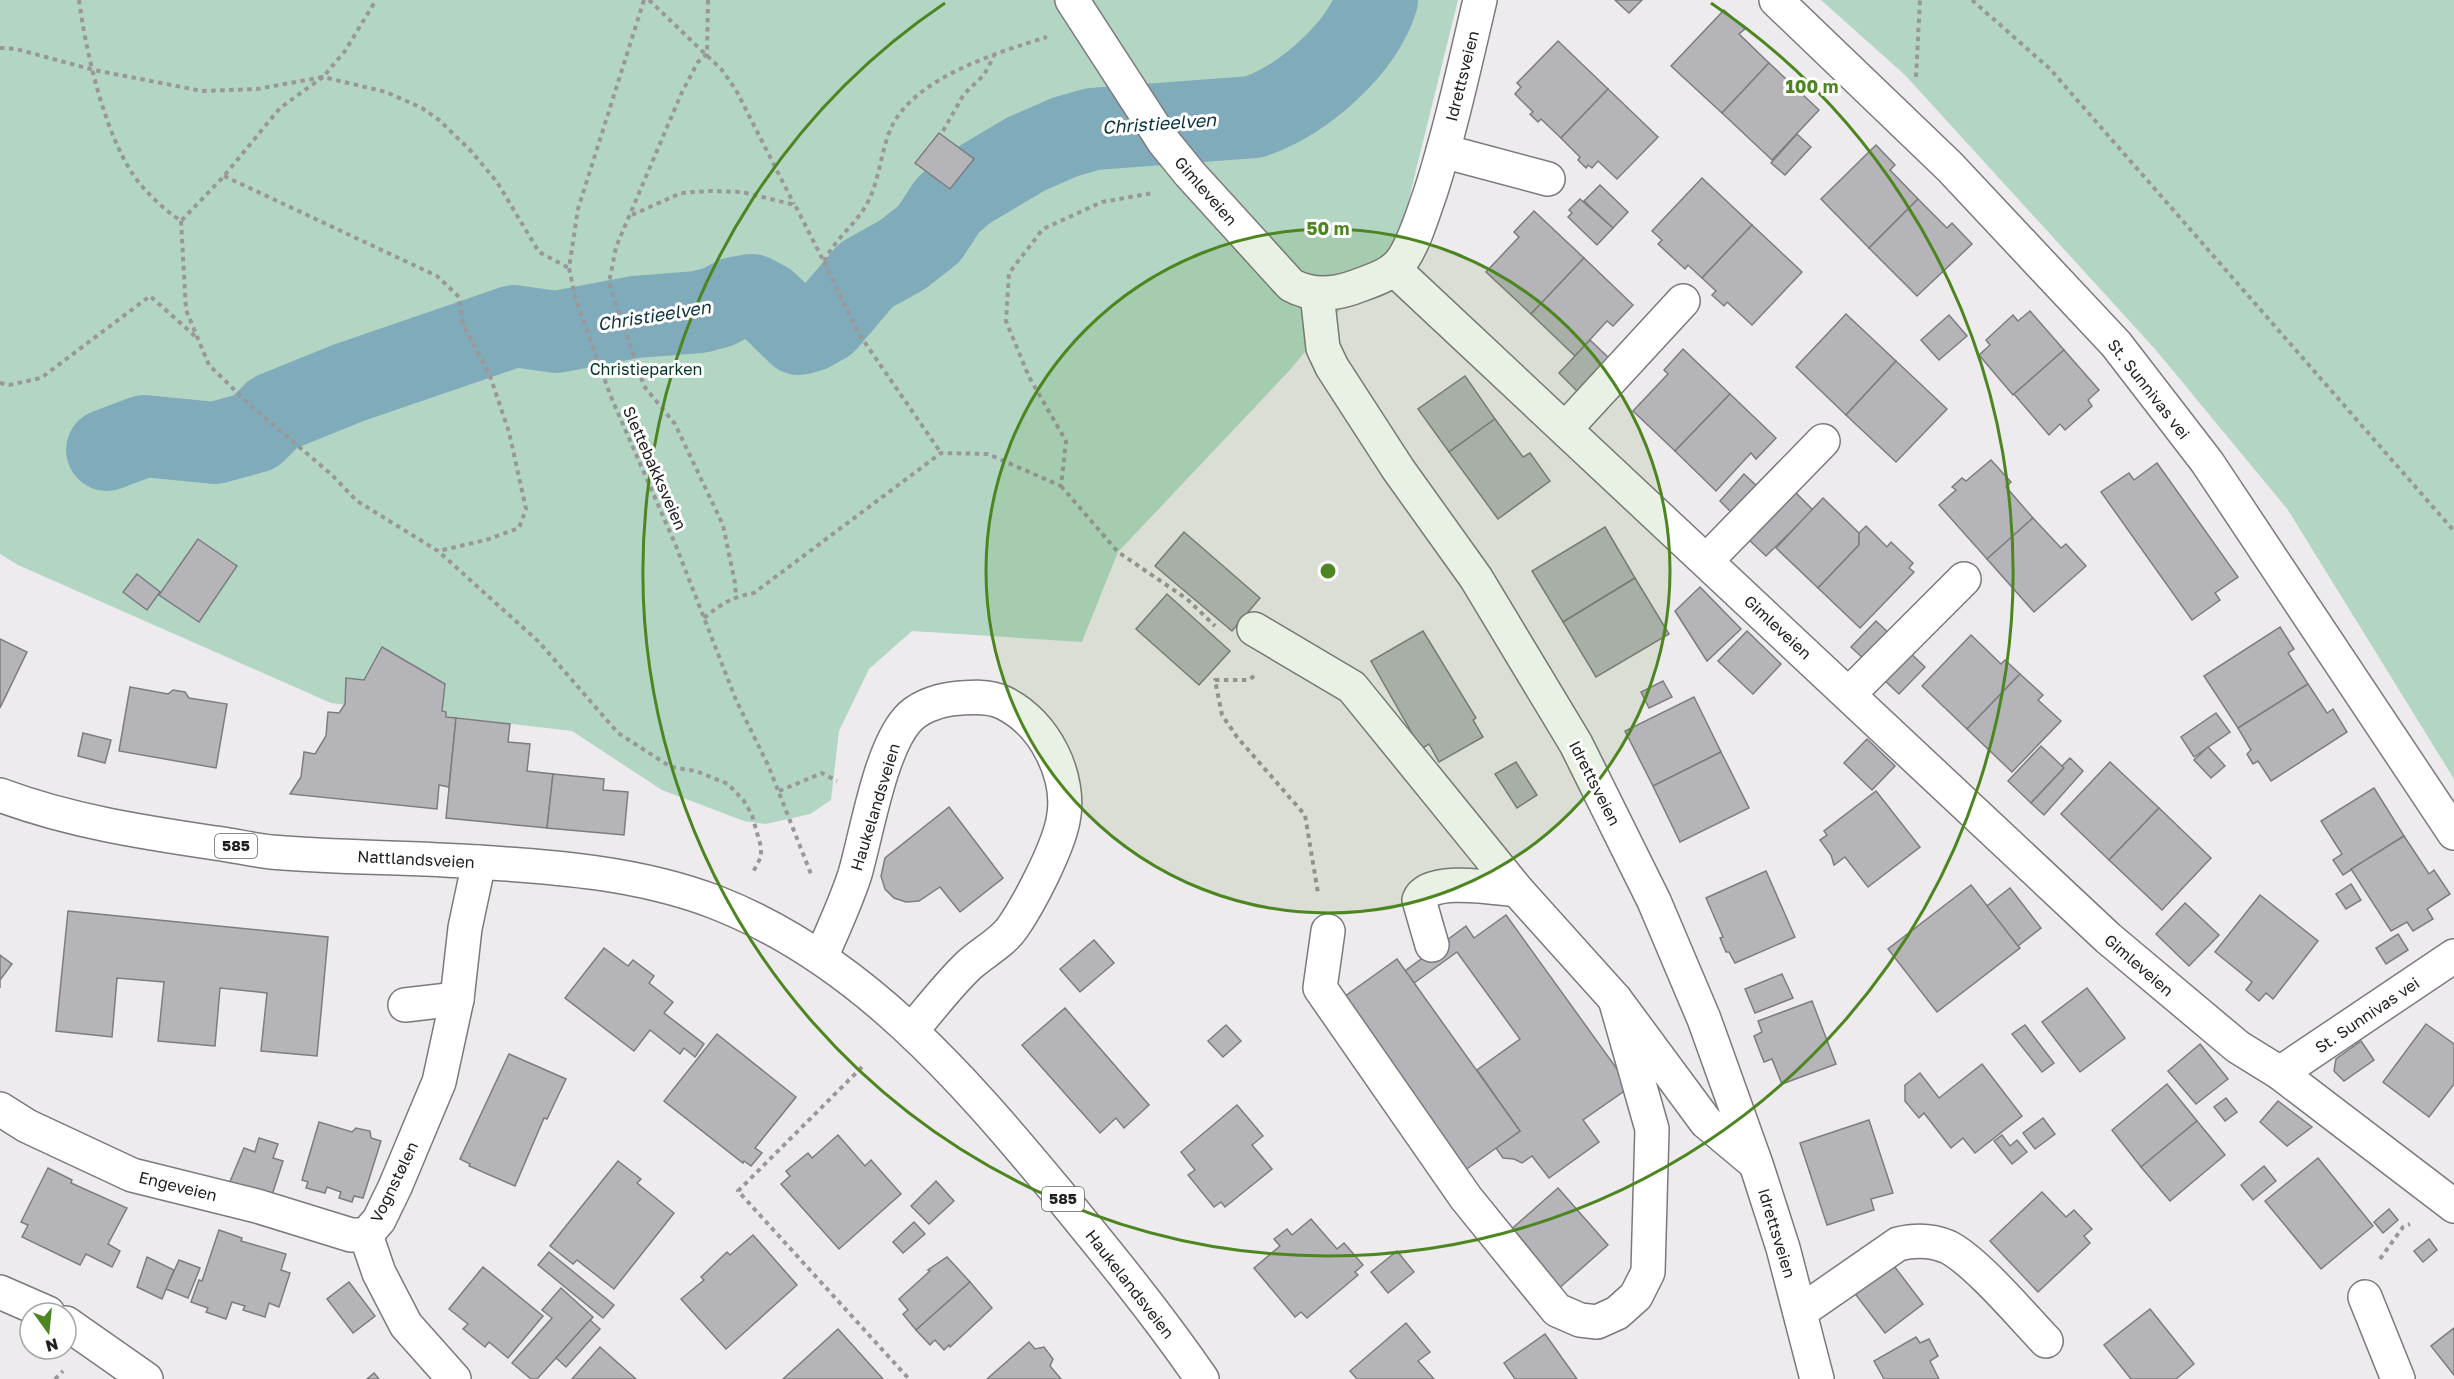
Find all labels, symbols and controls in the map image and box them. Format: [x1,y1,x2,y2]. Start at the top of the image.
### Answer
street label: Idrettsveien [1441,29,1483,123]
text: 100 m [1786,75,1838,97]
water label: Christieelven [1101,108,1218,138]
street label: Gimleveien [1171,152,1241,230]
text: 50 m [1307,217,1349,239]
water label: Christieelven [596,295,713,335]
street label: St. Sunnivas vei [2104,335,2194,443]
park label: Christieparken [590,359,702,379]
street label: Slettebakksveien [619,403,691,533]
centre of rings [1318,561,1338,581]
street label: Gimleveien [1740,591,1816,663]
street label: Idrettsveien [1565,737,1625,829]
street label: Haukelandsveien [846,741,904,873]
road number: 585 [215,834,257,858]
street label: Nattlandsveien [357,846,475,872]
street label: Gimleveien [2100,930,2178,1000]
street label: St. Sunnivas vei [2311,973,2423,1057]
street label: Vognstølen [366,1138,422,1226]
street label: Engeveien [137,1167,219,1205]
street label: Idrettsveien [1754,1186,1800,1280]
road number: 585 [1042,1187,1084,1211]
street label: Haukelandsveien [1081,1226,1179,1342]
north arrow [18,1301,78,1361]
text: N [43,1334,60,1357]

